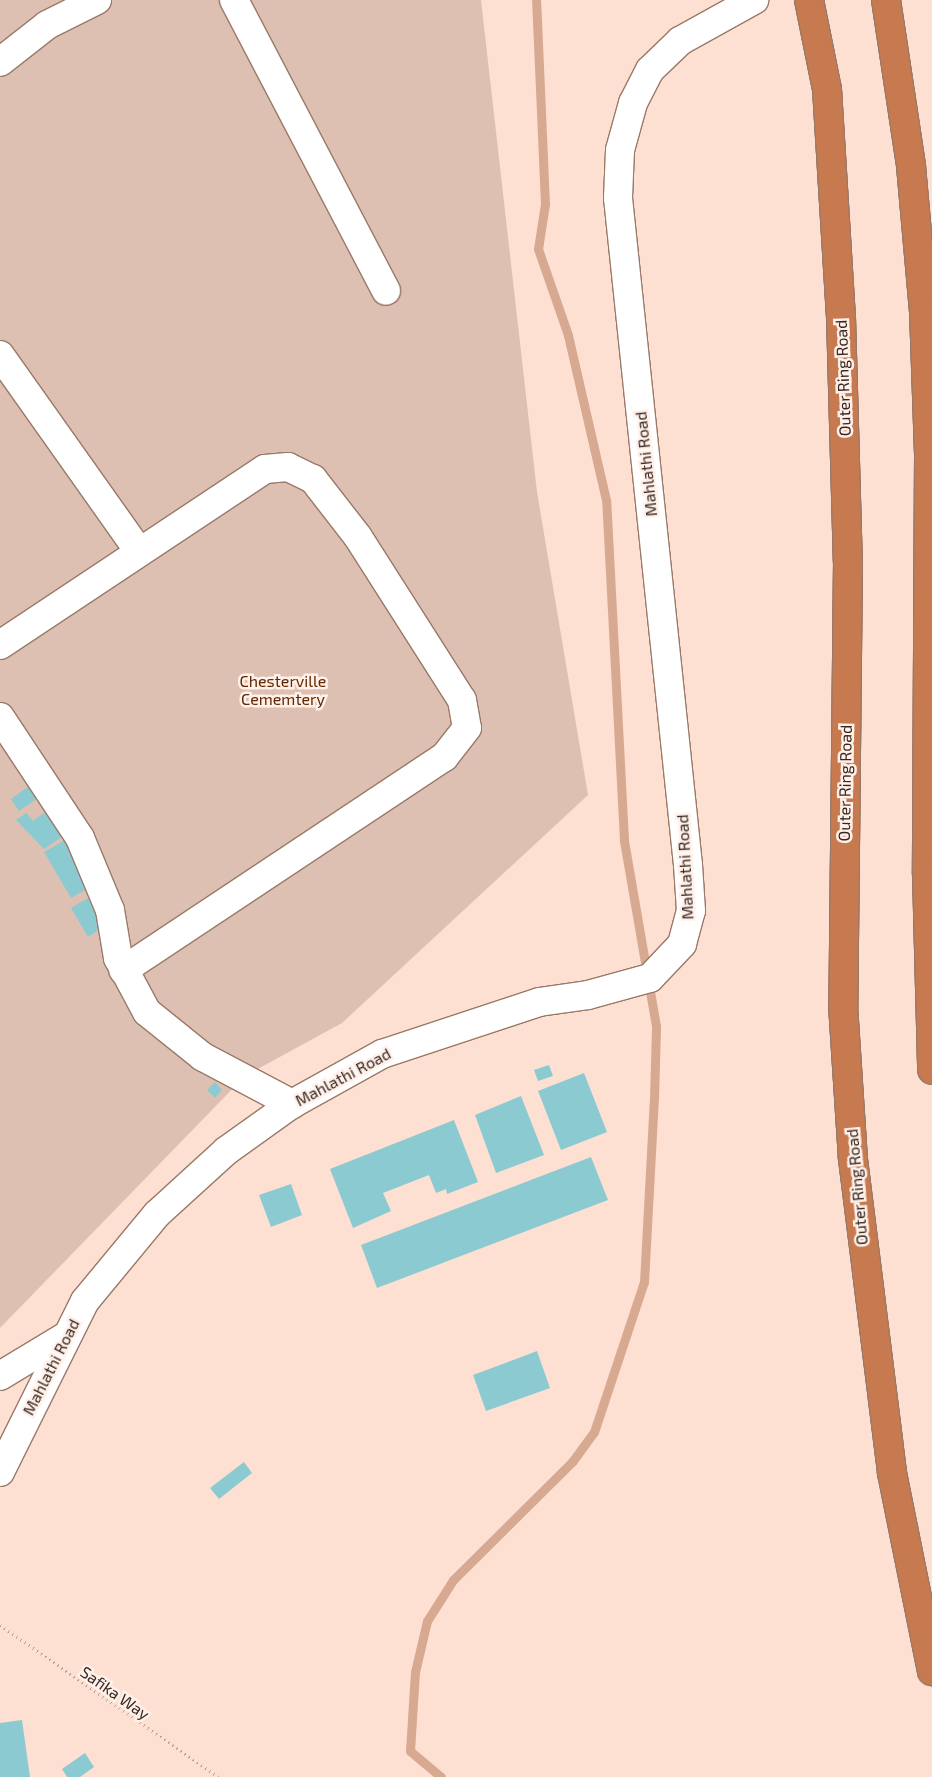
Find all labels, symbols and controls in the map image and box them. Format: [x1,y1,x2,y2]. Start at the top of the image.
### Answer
street label: Outer Ring Road [831,319,855,437]
street label: Mahlathi Road [631,411,661,517]
park label: Chesterville Cememtery [240,671,326,709]
street label: Outer Ring Road [834,724,856,842]
street label: Mahlathi Road [673,814,697,920]
street label: Mahlathi Road [292,1044,394,1110]
street label: Outer Ring Road [842,1128,872,1246]
street label: Mahlathi Road [19,1316,83,1418]
street label: Safika Way [77,1662,153,1724]

